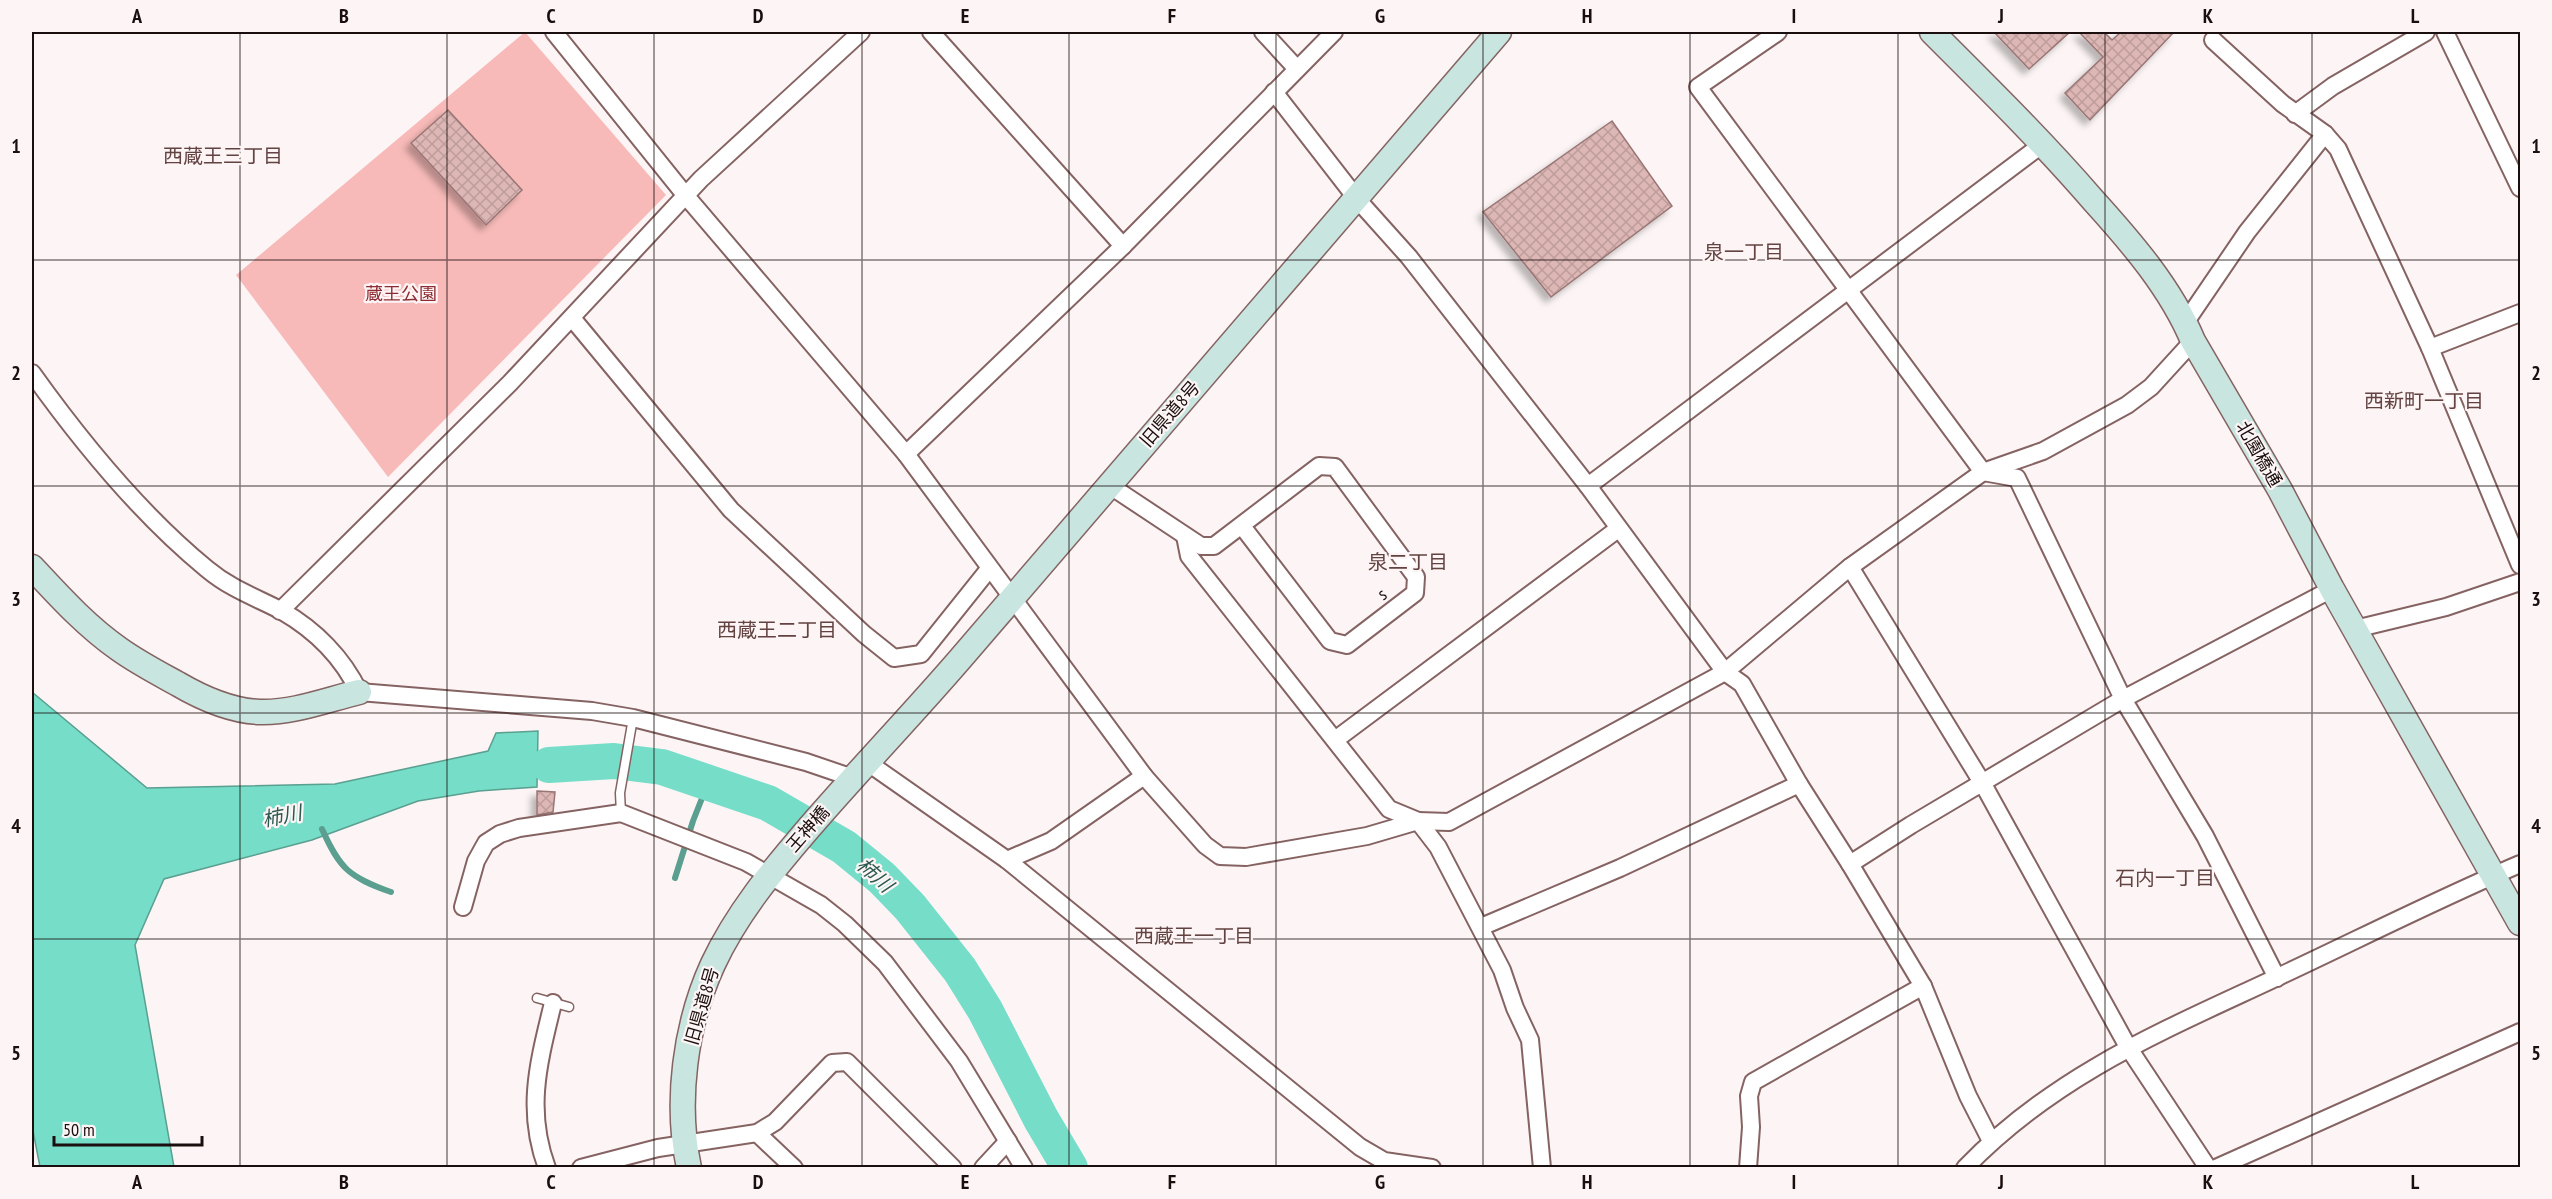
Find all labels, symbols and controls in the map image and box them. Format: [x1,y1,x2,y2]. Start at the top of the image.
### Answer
text: A [131,3,143,29]
text: B [339,3,349,29]
text: C [546,3,556,29]
text: D [753,3,764,29]
text: E [961,3,969,29]
text: F [1168,3,1176,29]
text: G [1375,3,1385,29]
text: H [1582,3,1592,29]
text: I [1792,3,1796,29]
text: J [1997,3,2004,29]
text: K [2203,3,2214,29]
text: L [2411,3,2420,29]
text: 1 [11,133,21,159]
text: 1 [2531,133,2541,159]
district label: 西蔵王三丁目 [163,143,283,169]
district label: 泉一丁目 [1704,239,1784,265]
park label: 蔵王公園 [365,282,437,305]
text: 2 [11,360,21,386]
text: 2 [2531,360,2541,386]
street label: 旧県道8号 [1135,376,1205,451]
district label: 西新町一丁目 [2364,388,2484,414]
street label: 北園橋通 [2231,417,2287,491]
district label: 泉二丁目 [1368,549,1448,575]
street label: s [1372,583,1391,605]
text: 3 [11,586,21,612]
text: 3 [2531,586,2541,612]
district label: 西蔵王二丁目 [717,617,837,643]
water label: 柿川 [260,799,306,833]
street label: 王神橋 [781,801,834,857]
text: 4 [11,813,21,839]
text: 4 [2531,813,2541,839]
water label: 柿川 [851,852,900,899]
district label: 石内一丁目 [2115,865,2215,891]
district label: 西蔵王一丁目 [1134,923,1254,949]
street label: 旧県道8号 [679,964,724,1048]
text: 5 [11,1040,21,1066]
text: 5 [2531,1040,2541,1066]
scale bar [54,1109,202,1147]
text: 50 m [63,1118,95,1141]
text: A [131,1169,143,1195]
text: B [339,1169,349,1195]
text: C [546,1169,556,1195]
text: D [753,1169,764,1195]
text: E [961,1169,969,1195]
text: F [1168,1169,1176,1195]
text: G [1375,1169,1385,1195]
text: H [1582,1169,1592,1195]
text: I [1792,1169,1796,1195]
text: J [1997,1169,2004,1195]
text: K [2203,1169,2214,1195]
text: L [2411,1169,2420,1195]

